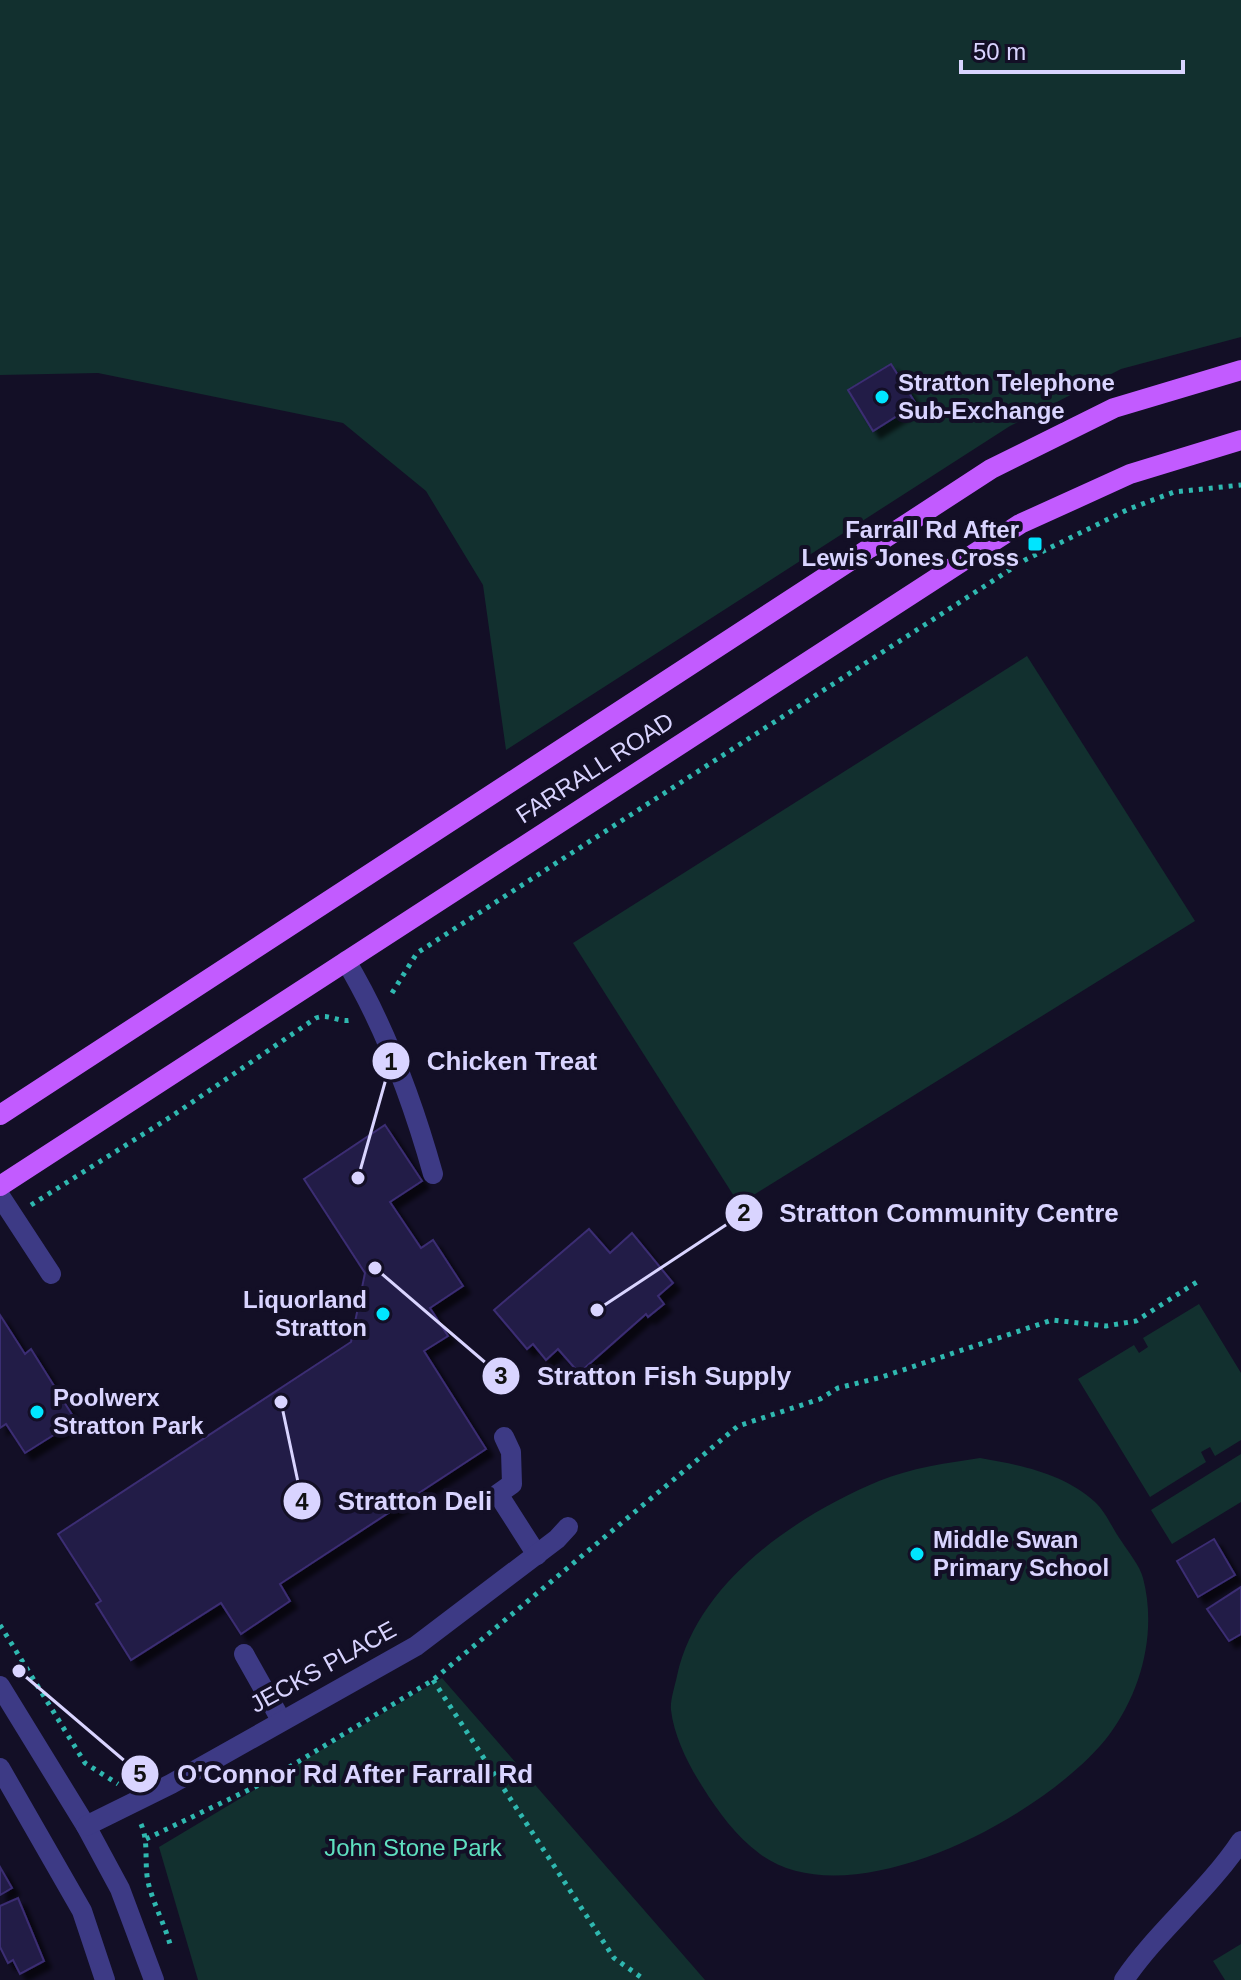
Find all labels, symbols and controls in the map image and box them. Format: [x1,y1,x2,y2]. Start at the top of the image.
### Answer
scale bar [961,24,1183,74]
text: 50 m [973,38,1026,65]
place label: Stratton Telephone Sub-Exchange [898,369,1115,424]
marker: Stratton Telephone Sub-Exchange [873,388,891,406]
place label: Farrall Rd After Lewis Jones Cross [802,516,1019,571]
marker: Farrall Rd After Lewis Jones Cross [1026,535,1044,553]
street label: FARRALL ROAD [511,707,678,828]
callout: Chicken Treat [371,1036,613,1086]
text: Chicken Treat [427,1046,598,1076]
text: 1 [384,1048,398,1075]
callout: Stratton Community Centre [724,1188,1135,1238]
text: Stratton Community Centre [779,1198,1119,1228]
text: 2 [737,1199,751,1226]
place label: Liquorland Stratton [243,1286,367,1341]
marker: Liquorland Stratton [374,1305,392,1323]
callout: Stratton Fish Supply [481,1351,807,1401]
text: Stratton Fish Supply [537,1361,792,1391]
text: 3 [494,1362,508,1389]
place label: Poolwerx Stratton Park [53,1384,204,1439]
marker: Poolwerx Stratton Park [28,1403,46,1421]
callout: Stratton Deli [282,1476,509,1526]
text: Stratton Deli [338,1486,492,1516]
text: 4 [295,1488,309,1515]
place label: Middle Swan Primary School [933,1526,1109,1581]
marker: Middle Swan Primary School [908,1545,926,1563]
street label: JECKS PLACE [245,1615,400,1718]
callout: O'Connor Rd After Farrall Rd [120,1749,549,1799]
text: O'Connor Rd After Farrall Rd [177,1759,533,1789]
text: 5 [133,1760,147,1787]
park label: John Stone Park [324,1834,503,1861]

